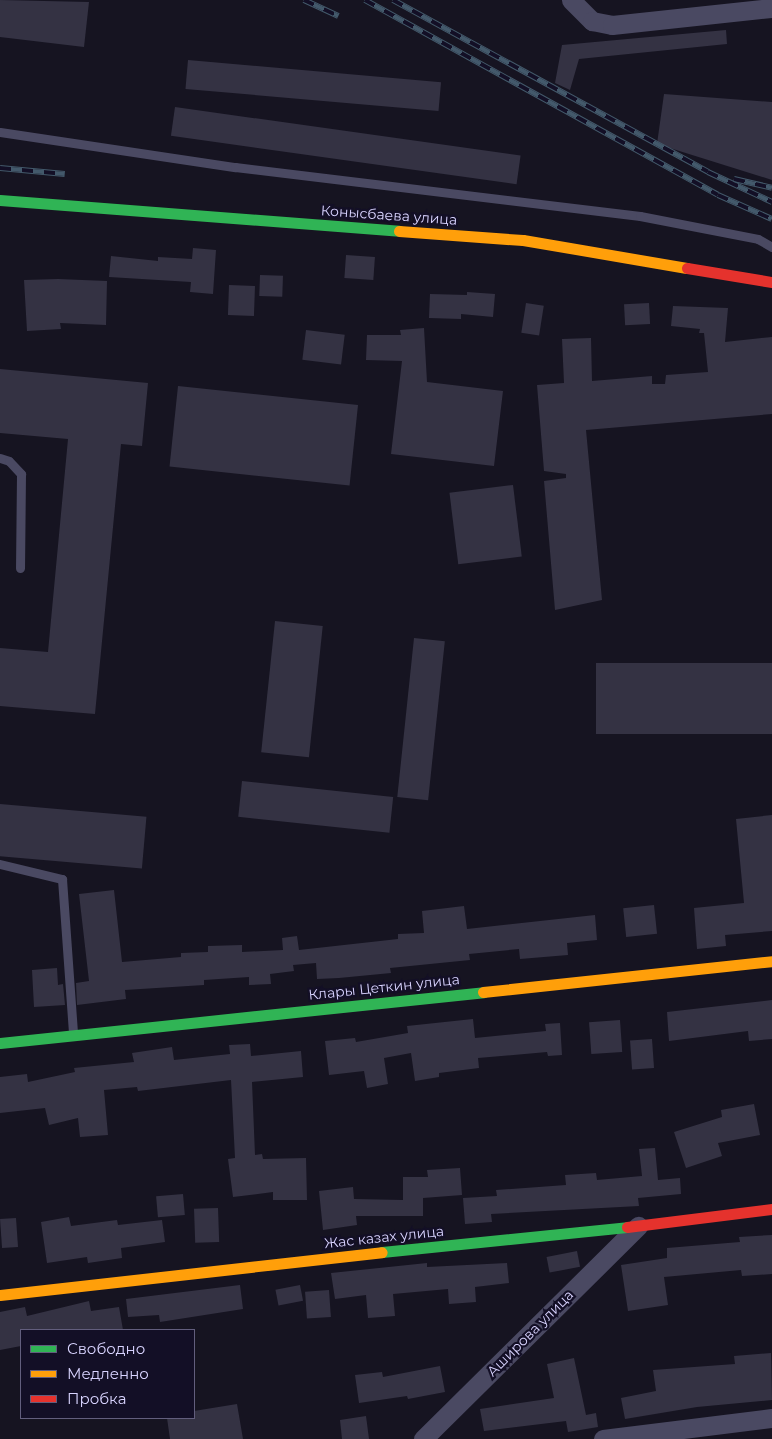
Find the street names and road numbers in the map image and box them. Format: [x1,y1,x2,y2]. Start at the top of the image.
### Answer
street label: Конысбаева улица [320,202,458,228]
street label: Клары Цеткин улица [308,971,460,1003]
street label: Жас казах улица [323,1222,445,1252]
street label: Аширова улица [483,1286,577,1380]

